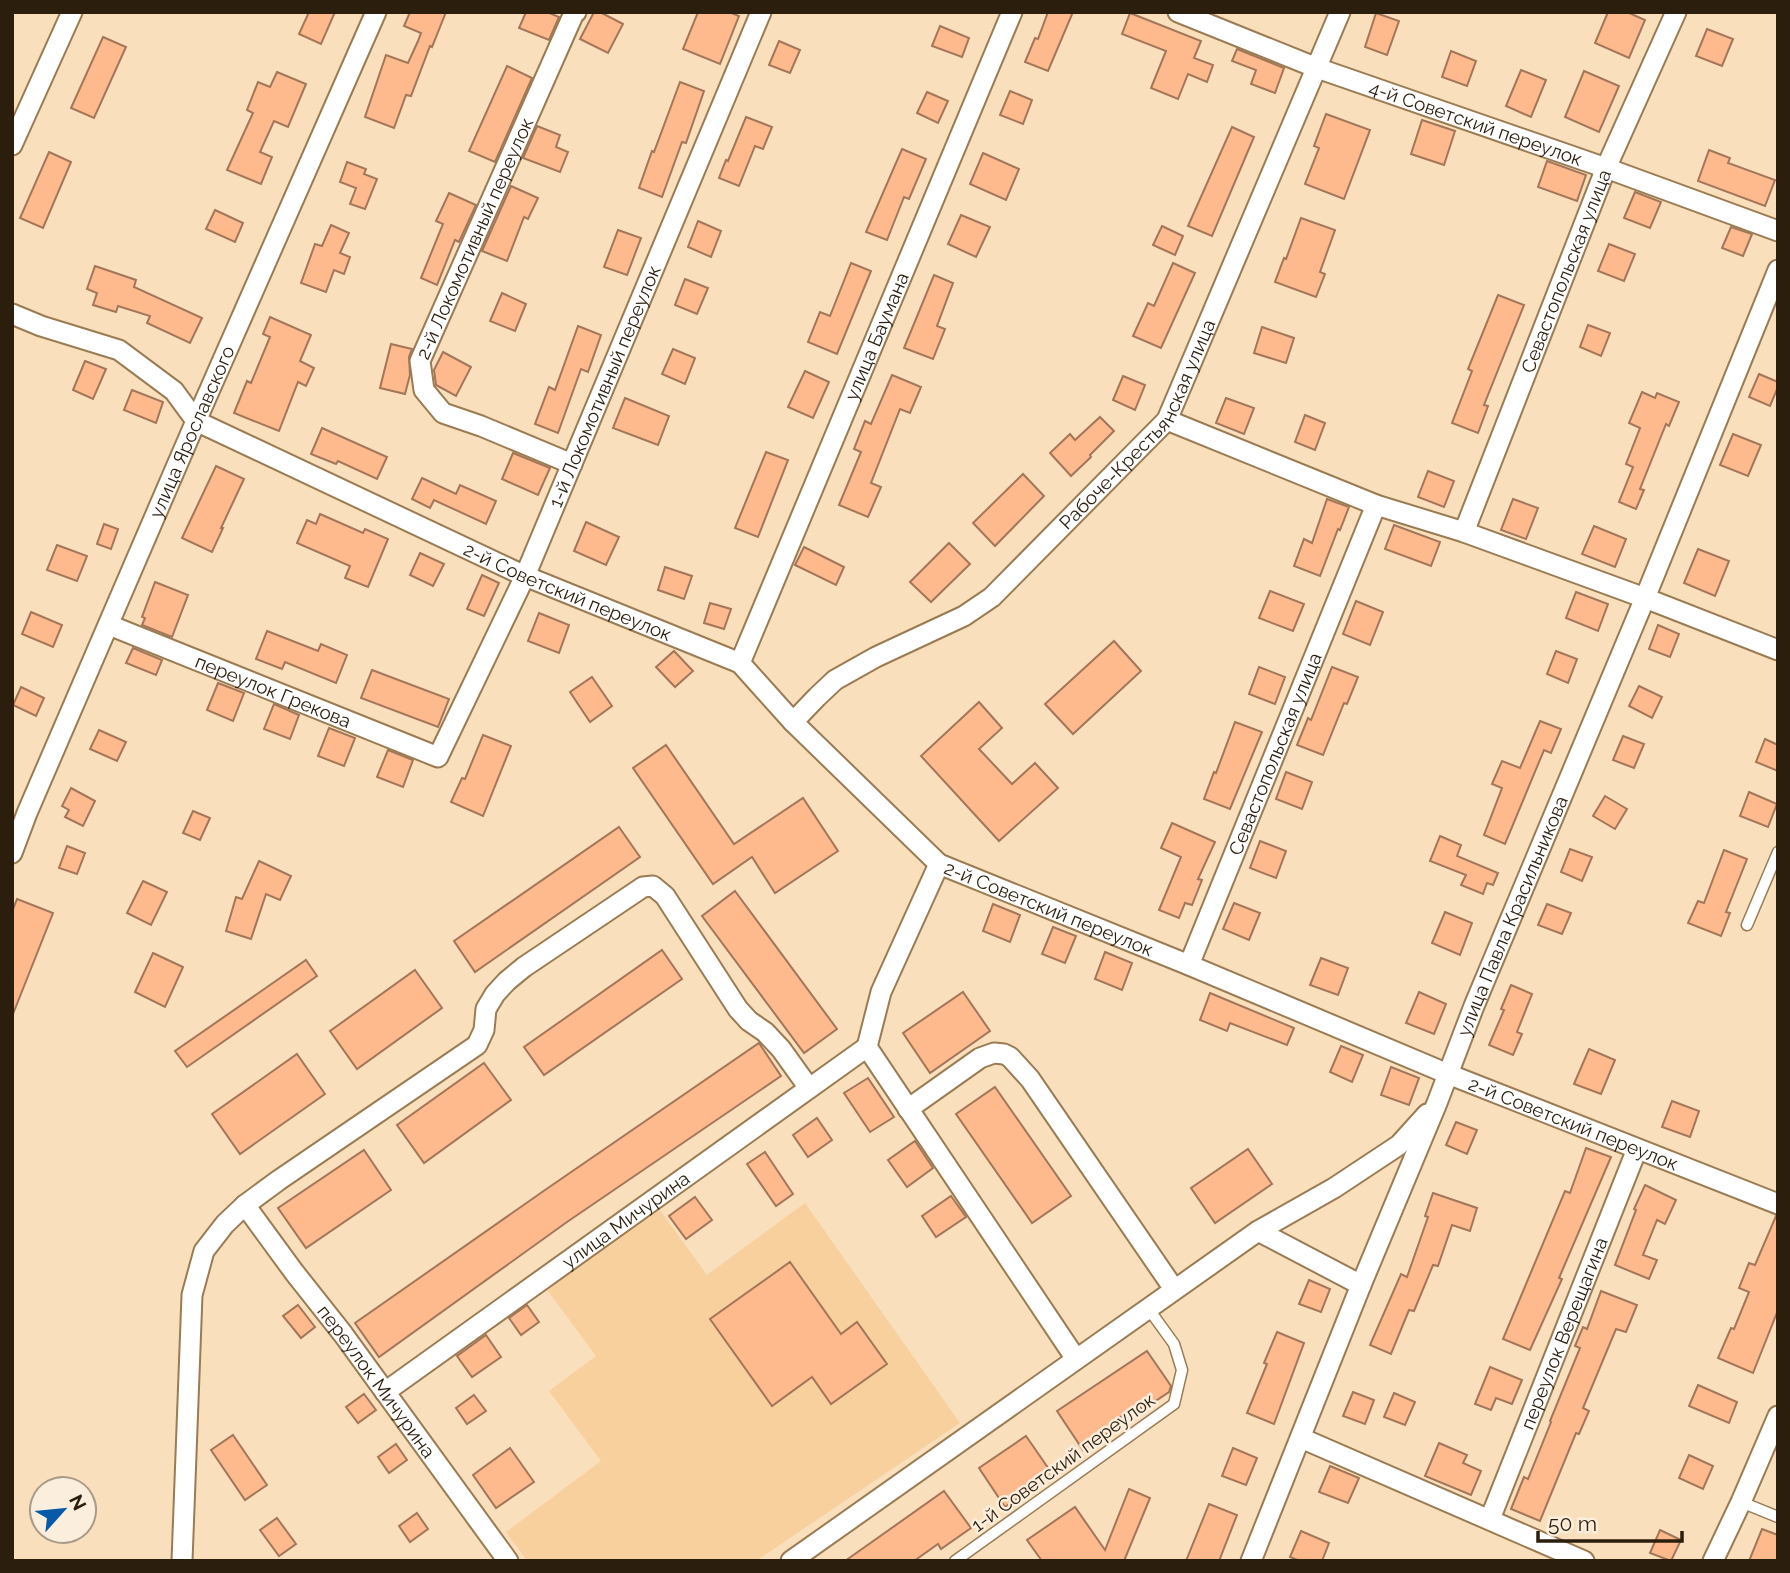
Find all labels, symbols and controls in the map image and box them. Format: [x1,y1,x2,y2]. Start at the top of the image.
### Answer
street label: 4-й Советский переулок [1366,76,1585,170]
street label: 2-й Локомотивный переулок [411,114,537,363]
street label: Севастопольская улица [1516,166,1615,376]
street label: 1-й Локомотивный переулок [544,262,665,510]
street label: улица Баумана [840,269,913,404]
street label: Рабоче-Крестьянская улица [1055,316,1219,534]
street label: улица Ярославского [145,342,239,521]
street label: 2-й Советский переулок [460,538,675,645]
street label: Севастопольская улица [1224,649,1326,858]
street label: переулок Грекова [192,650,354,732]
street label: улица Павла Красильникова [1453,792,1572,1039]
street label: 2-й Советский переулок [941,856,1157,961]
street label: 2-й Советский переулок [1466,1072,1682,1175]
street label: улица Мичурина [558,1167,694,1273]
street label: переулок Верещагина [1516,1234,1612,1432]
street label: переулок Мичурина [313,1300,440,1462]
street label: 1-й Советский переулок [967,1388,1159,1536]
north arrow [28,1475,98,1545]
text: N [65,1491,91,1514]
scale bar [1538,1500,1682,1544]
text: 50 m [1548,1511,1597,1536]

